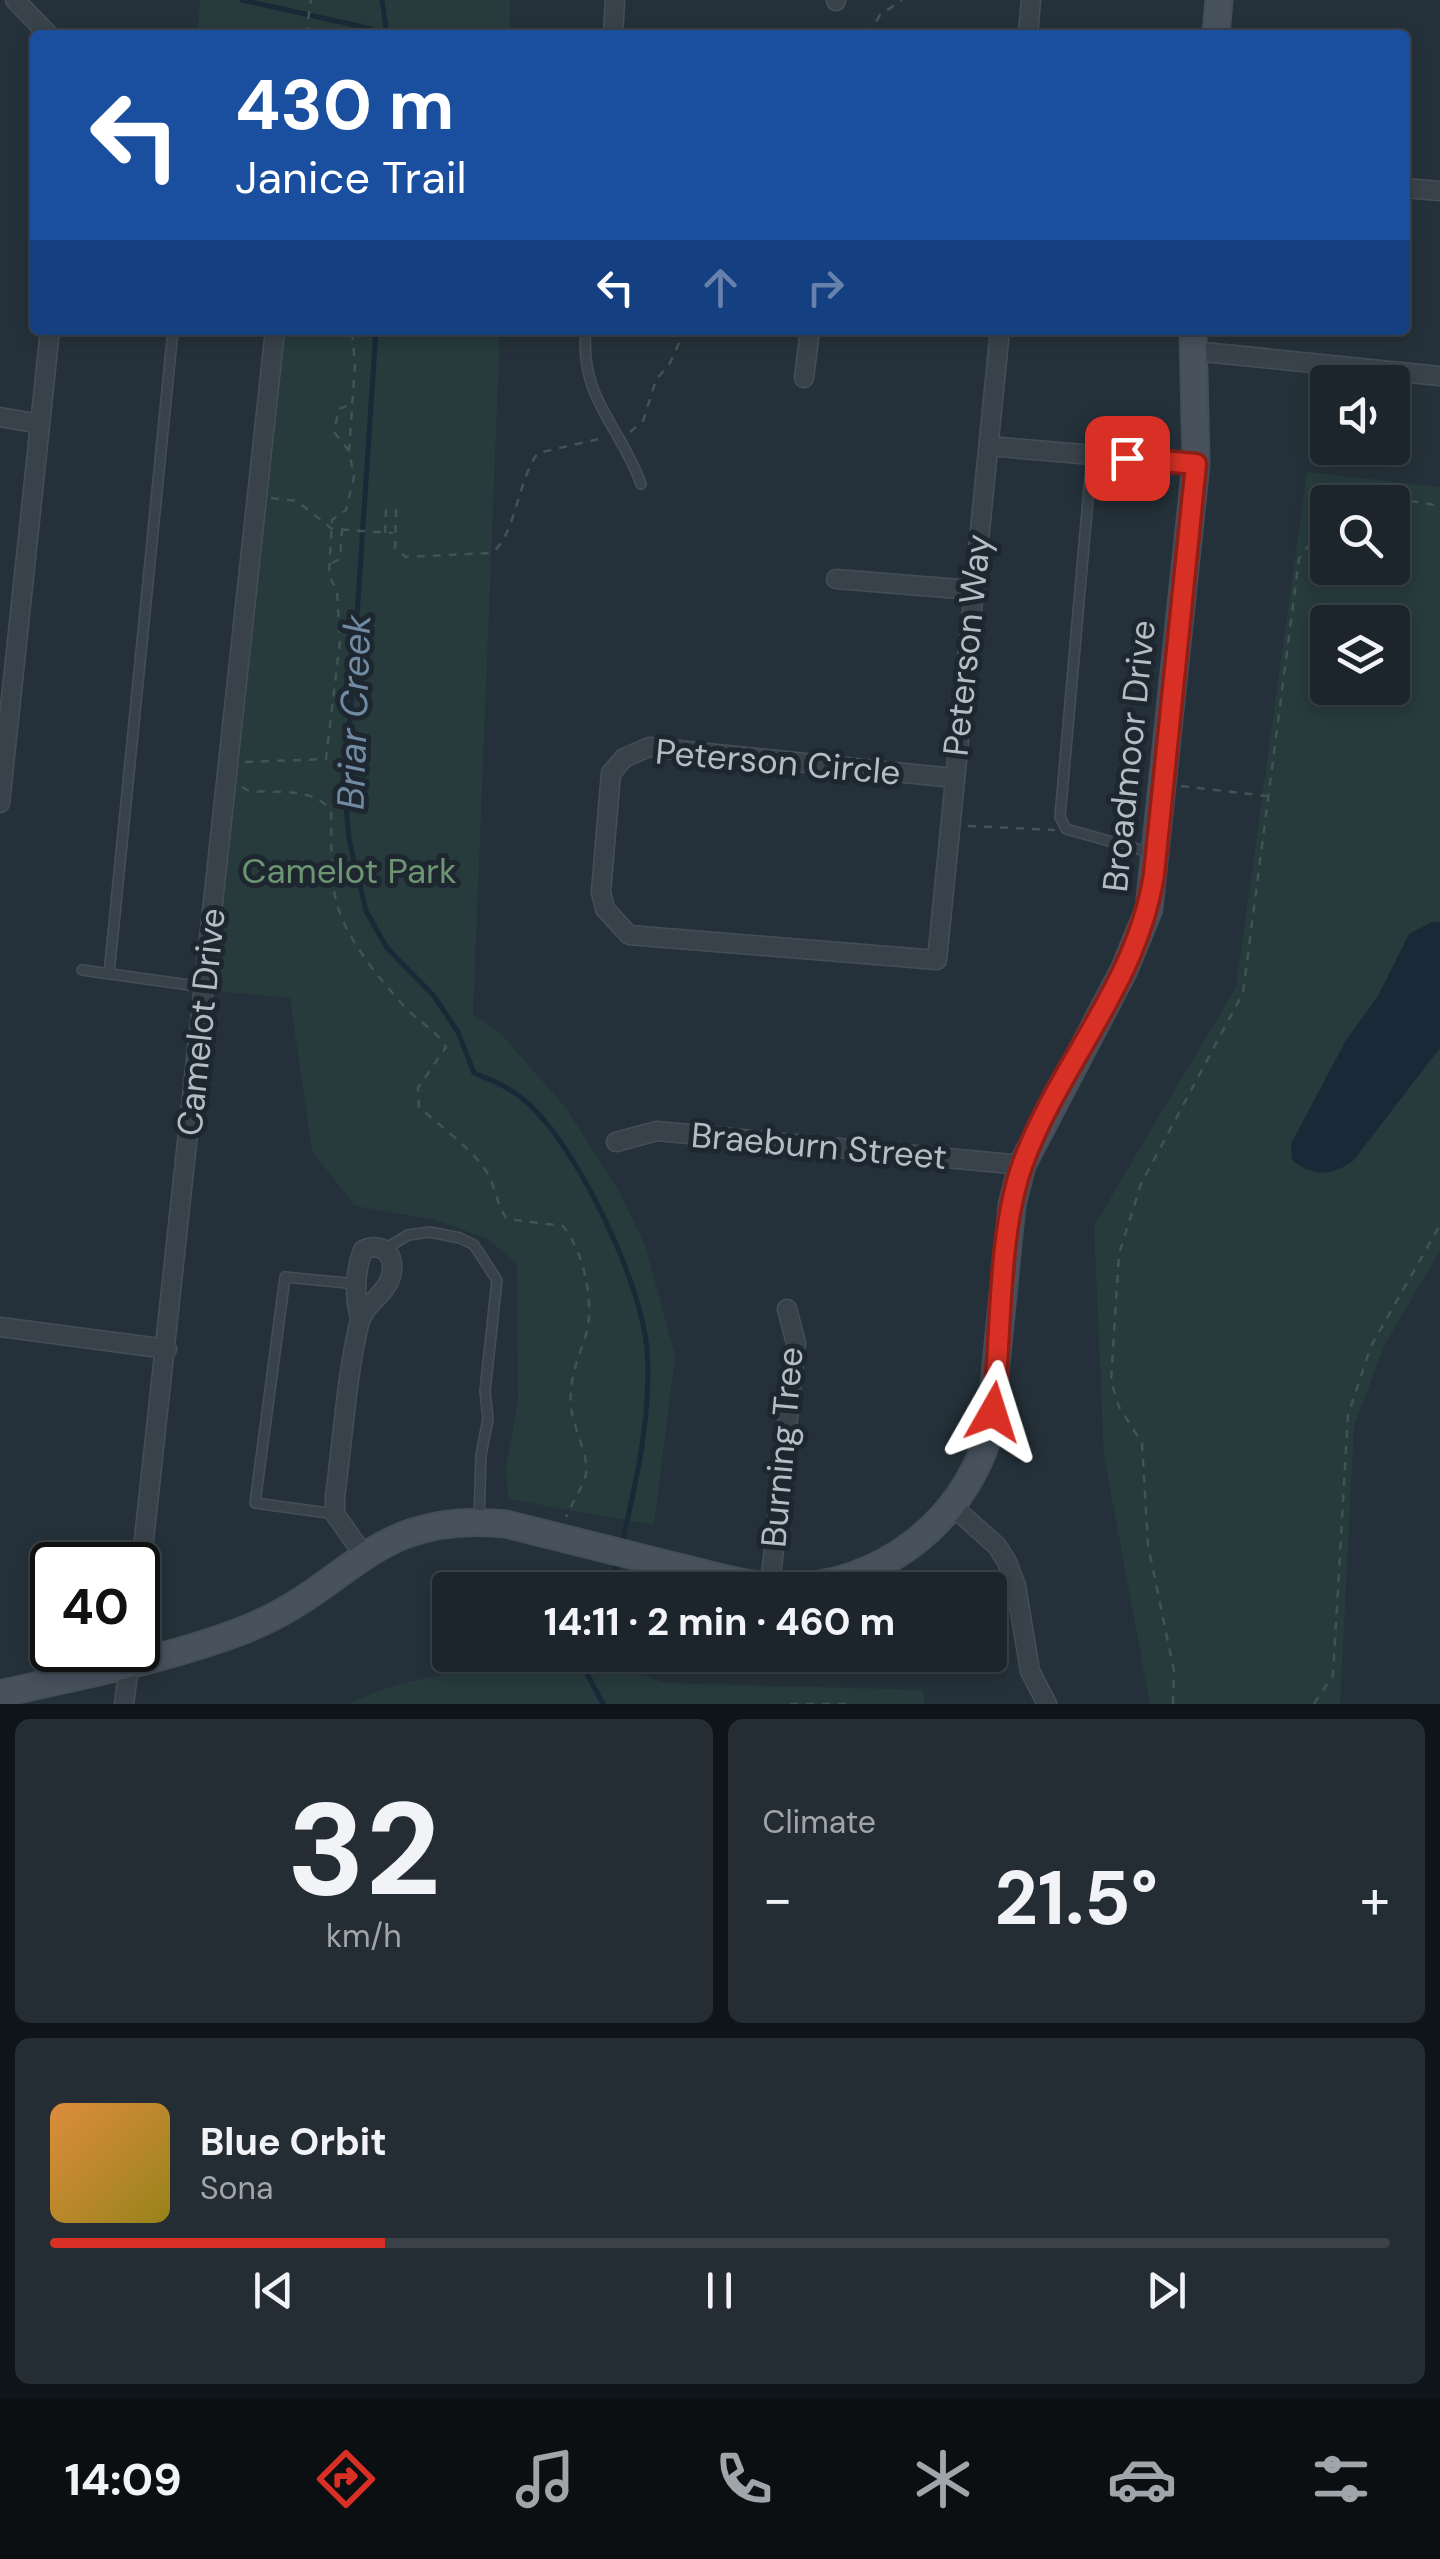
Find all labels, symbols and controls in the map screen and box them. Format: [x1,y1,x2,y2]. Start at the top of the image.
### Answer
text: 430 m [235,60,454,151]
icon: left [70,70,200,200]
text: Janice Trail [235,148,467,207]
icon: left [588,260,643,315]
icon: ahead [693,260,748,315]
icon: right [798,260,853,315]
map controls [1310,365,1410,705]
button: sound [1310,365,1410,465]
pin [1085,416,1170,501]
icon: arrive [1100,431,1155,486]
button: search [1310,485,1410,585]
street label: Peterson Way [932,532,1002,758]
button: layers [1310,605,1410,705]
water label: Briar Creek [326,613,382,811]
street label: Broadmoor Drive [1092,618,1166,894]
street label: Peterson Circle [654,728,902,796]
park label: Camelot Park [241,848,457,894]
street label: Camelot Drive [166,906,236,1138]
street label: Braeburn Street [689,1112,949,1180]
street label: Burning Tree [750,1345,814,1549]
position arrow [941,1360,1045,1464]
speed limit sign: 40 [30,1542,160,1672]
text: 14:11 · 2 min · 460 m [544,1597,895,1647]
text: 32 [287,1765,440,1934]
text: Climate [763,1801,876,1843]
text: 21.5° [995,1850,1158,1947]
text: − [763,1863,793,1935]
text: + [1360,1863,1390,1935]
text: km/h [326,1915,402,1957]
text: Blue Orbit [200,2117,387,2167]
text: Sona [200,2167,273,2209]
icon: previous [246,2263,301,2318]
icon: pause [692,2263,747,2318]
icon: next [1139,2263,1194,2318]
icon: directions [311,2444,381,2514]
icon: music [510,2444,580,2514]
icon: phone [709,2444,779,2514]
icon: climate [908,2444,978,2514]
icon: car [1107,2444,1177,2514]
icon: filters [1306,2444,1376,2514]
text: 14:09 [64,2450,182,2509]

